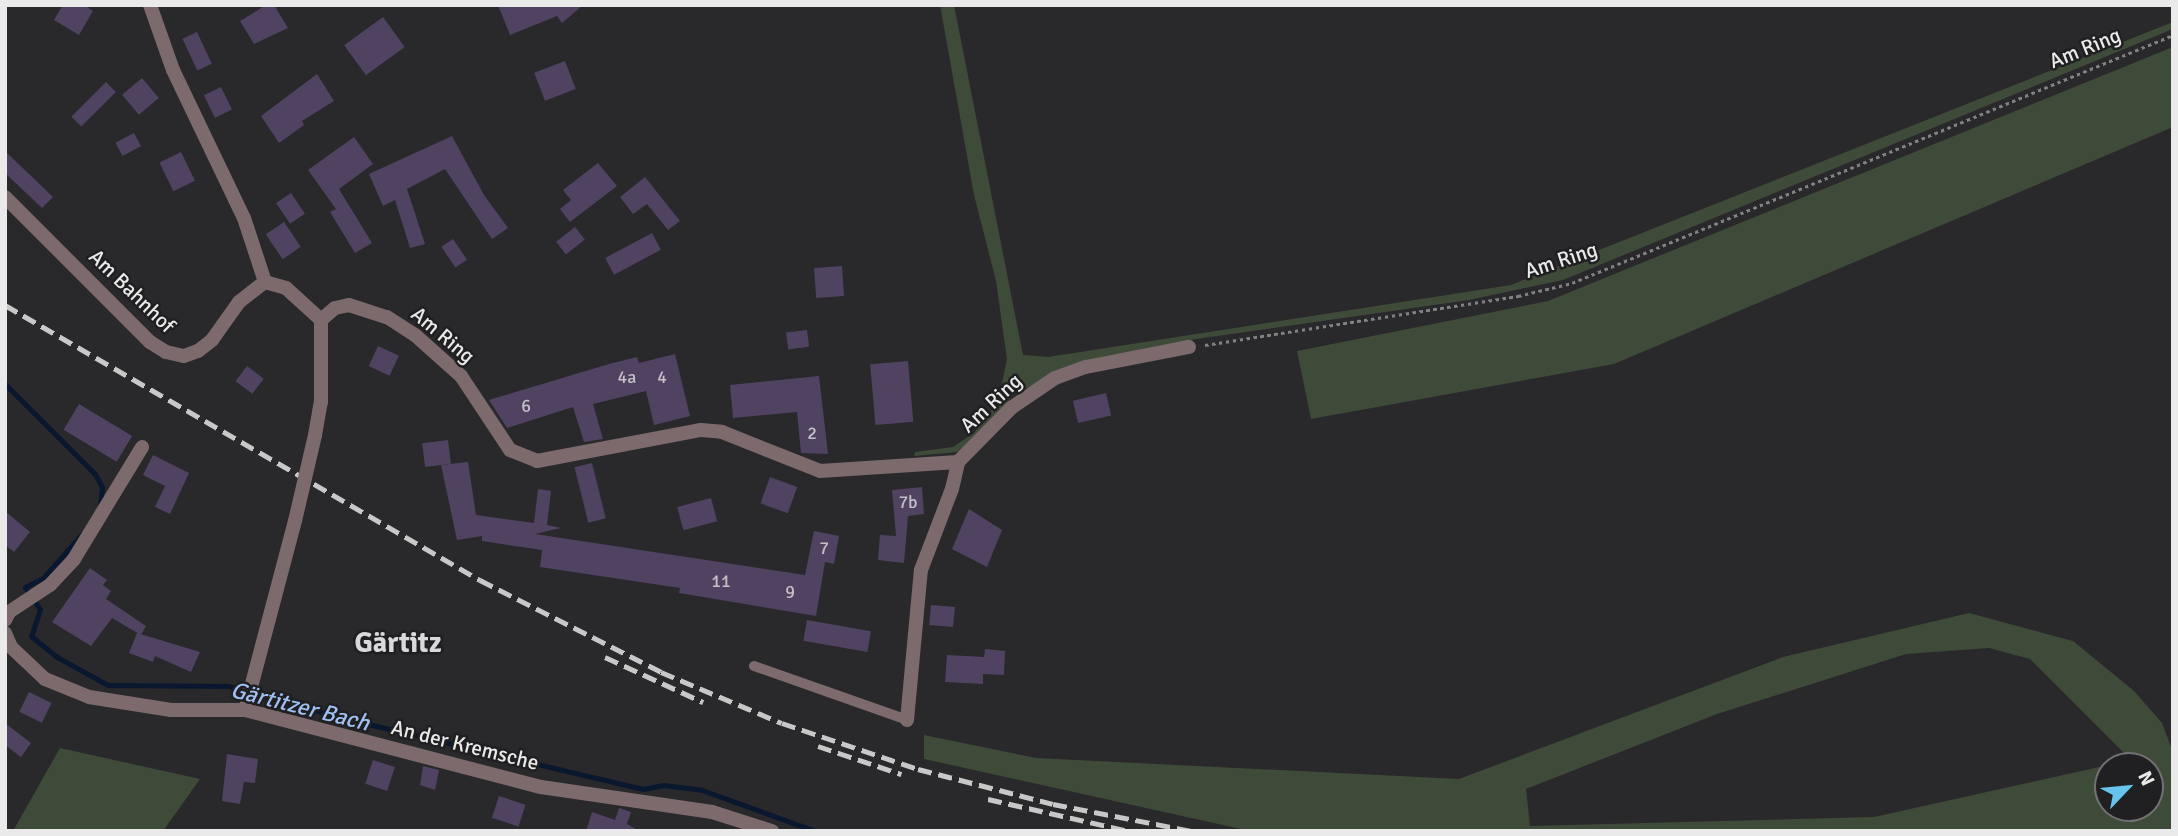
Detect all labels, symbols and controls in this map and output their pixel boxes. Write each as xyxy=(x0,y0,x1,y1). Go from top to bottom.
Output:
street label: Am Ring xyxy=(2045,22,2125,74)
street label: Am Ring xyxy=(1521,236,1601,284)
street label: Am Bahnhof xyxy=(84,244,180,338)
street label: Am Ring xyxy=(406,301,480,369)
house number: 4a xyxy=(618,366,636,388)
house number: 4 xyxy=(657,366,667,388)
street label: Am Ring xyxy=(955,368,1027,438)
house number: 6 xyxy=(521,395,531,417)
house number: 2 xyxy=(807,422,817,444)
house number: 7b xyxy=(898,491,918,513)
house number: 7 xyxy=(819,537,829,559)
house number: 11 xyxy=(711,570,731,592)
house number: 9 xyxy=(785,581,795,603)
district label: Gärtitz xyxy=(354,626,442,660)
water label: Gärtitzer Bach xyxy=(228,676,372,738)
street label: An der Kremsche xyxy=(389,715,541,775)
north arrow xyxy=(2094,752,2164,822)
text: N xyxy=(2132,767,2160,790)

